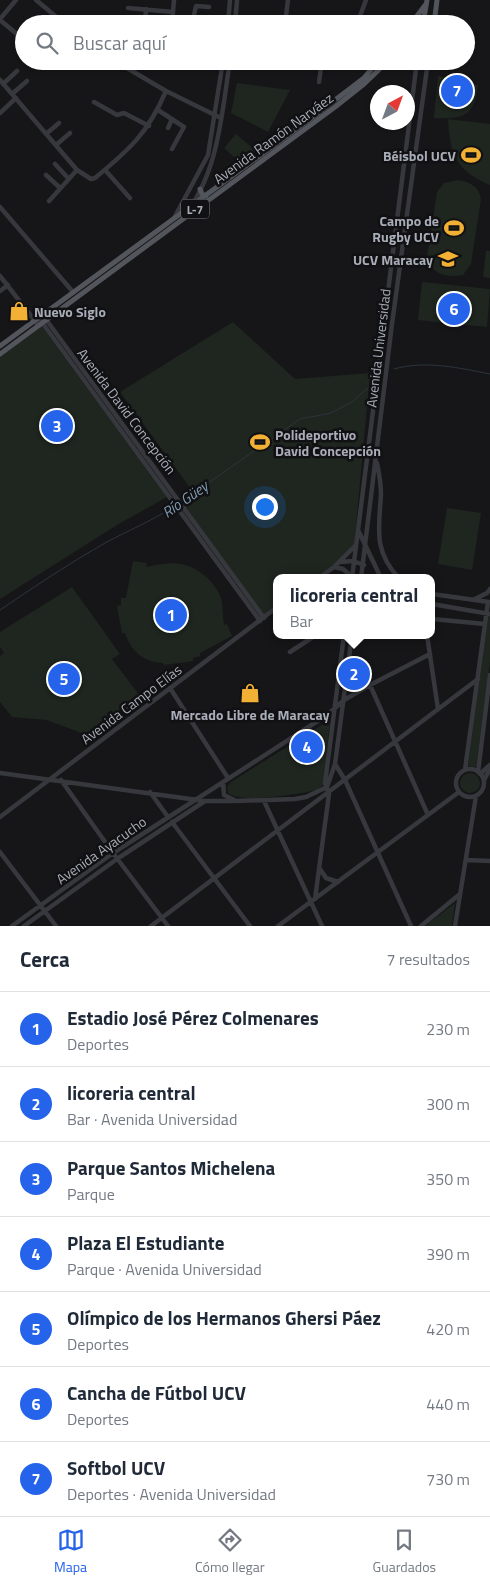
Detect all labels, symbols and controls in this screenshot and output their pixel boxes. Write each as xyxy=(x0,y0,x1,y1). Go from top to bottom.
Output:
search box xyxy=(15,15,475,70)
text: Buscar aquí xyxy=(73,28,166,57)
icon: search xyxy=(33,29,61,57)
pin: 7 xyxy=(441,72,473,110)
north arrow xyxy=(370,85,415,130)
street label: Avenida Ramón Narváez xyxy=(209,87,337,189)
sports icon: Béisbol UCV xyxy=(460,144,482,166)
place label: Béisbol UCV xyxy=(383,145,457,166)
road number: L-7 xyxy=(181,200,209,218)
place label: Campo de Rugby UCV xyxy=(372,210,440,247)
sports icon: Campo de Rugby UCV xyxy=(443,217,465,239)
school or university icon: UCV Maracay xyxy=(437,248,459,270)
place label: UCV Maracay xyxy=(353,249,433,270)
street label: Avenida Universidad xyxy=(360,287,396,409)
pin: 6 xyxy=(438,290,470,328)
shop icon: Nuevo Siglo xyxy=(8,300,30,322)
place label: Nuevo Siglo xyxy=(34,301,106,322)
street label: Avenida David Concepción xyxy=(73,344,181,478)
pin: 3 xyxy=(41,407,73,445)
place label: Polideportivo David Concepción xyxy=(275,424,381,461)
sports icon: Polideportivo David Concepción xyxy=(249,431,271,453)
water label: Río Güey xyxy=(157,473,215,523)
your location xyxy=(252,494,278,520)
popup xyxy=(273,574,435,639)
text: licoreria central xyxy=(290,580,418,609)
pin: 1 xyxy=(155,596,187,634)
text: Bar xyxy=(290,609,313,633)
pin: 2 xyxy=(338,655,370,693)
street label: Avenida Campo Elías xyxy=(76,659,186,749)
pin: 5 xyxy=(48,660,80,698)
shop icon: Mercado Libre de Maracay xyxy=(239,682,261,704)
place label: Mercado Libre de Maracay xyxy=(171,704,329,725)
pin: 4 xyxy=(291,728,323,766)
street label: Avenida Ayacucho xyxy=(51,811,151,889)
text: Cerca xyxy=(20,943,70,975)
text: 7 resultados xyxy=(386,947,470,971)
text: Estadio José Pérez Colmenares xyxy=(67,1003,319,1032)
text: 1 xyxy=(32,1017,40,1041)
text: 230 m xyxy=(426,1017,470,1041)
text: Deportes xyxy=(67,1032,129,1056)
text: licoreria central xyxy=(67,1078,196,1107)
text: 2 xyxy=(32,1092,40,1116)
text: 300 m xyxy=(426,1092,470,1116)
text: Bar · Avenida Universidad xyxy=(67,1107,237,1131)
text: Parque Santos Michelena xyxy=(67,1153,275,1182)
text: 3 xyxy=(32,1167,40,1191)
text: 350 m xyxy=(426,1167,470,1191)
text: Parque xyxy=(67,1182,115,1206)
text: Plaza El Estudiante xyxy=(67,1228,224,1257)
text: 4 xyxy=(32,1242,40,1266)
text: 390 m xyxy=(426,1242,470,1266)
text: Parque · Avenida Universidad xyxy=(67,1257,262,1281)
text: Olímpico de los Hermanos Ghersi Páez xyxy=(67,1303,381,1332)
text: 5 xyxy=(32,1317,40,1341)
text: 420 m xyxy=(426,1317,470,1341)
text: Deportes xyxy=(67,1332,129,1356)
text: Cancha de Fútbol UCV xyxy=(67,1378,246,1407)
text: 6 xyxy=(32,1392,40,1416)
text: 440 m xyxy=(426,1392,470,1416)
text: Deportes xyxy=(67,1407,129,1431)
text: Softbol UCV xyxy=(67,1453,165,1482)
text: 7 xyxy=(32,1467,40,1491)
text: 730 m xyxy=(426,1467,470,1491)
text: Deportes · Avenida Universidad xyxy=(67,1482,276,1506)
tab: Mapa xyxy=(54,1526,87,1577)
tab: Cómo llegar xyxy=(195,1526,265,1577)
tab: Guardados xyxy=(373,1526,436,1577)

